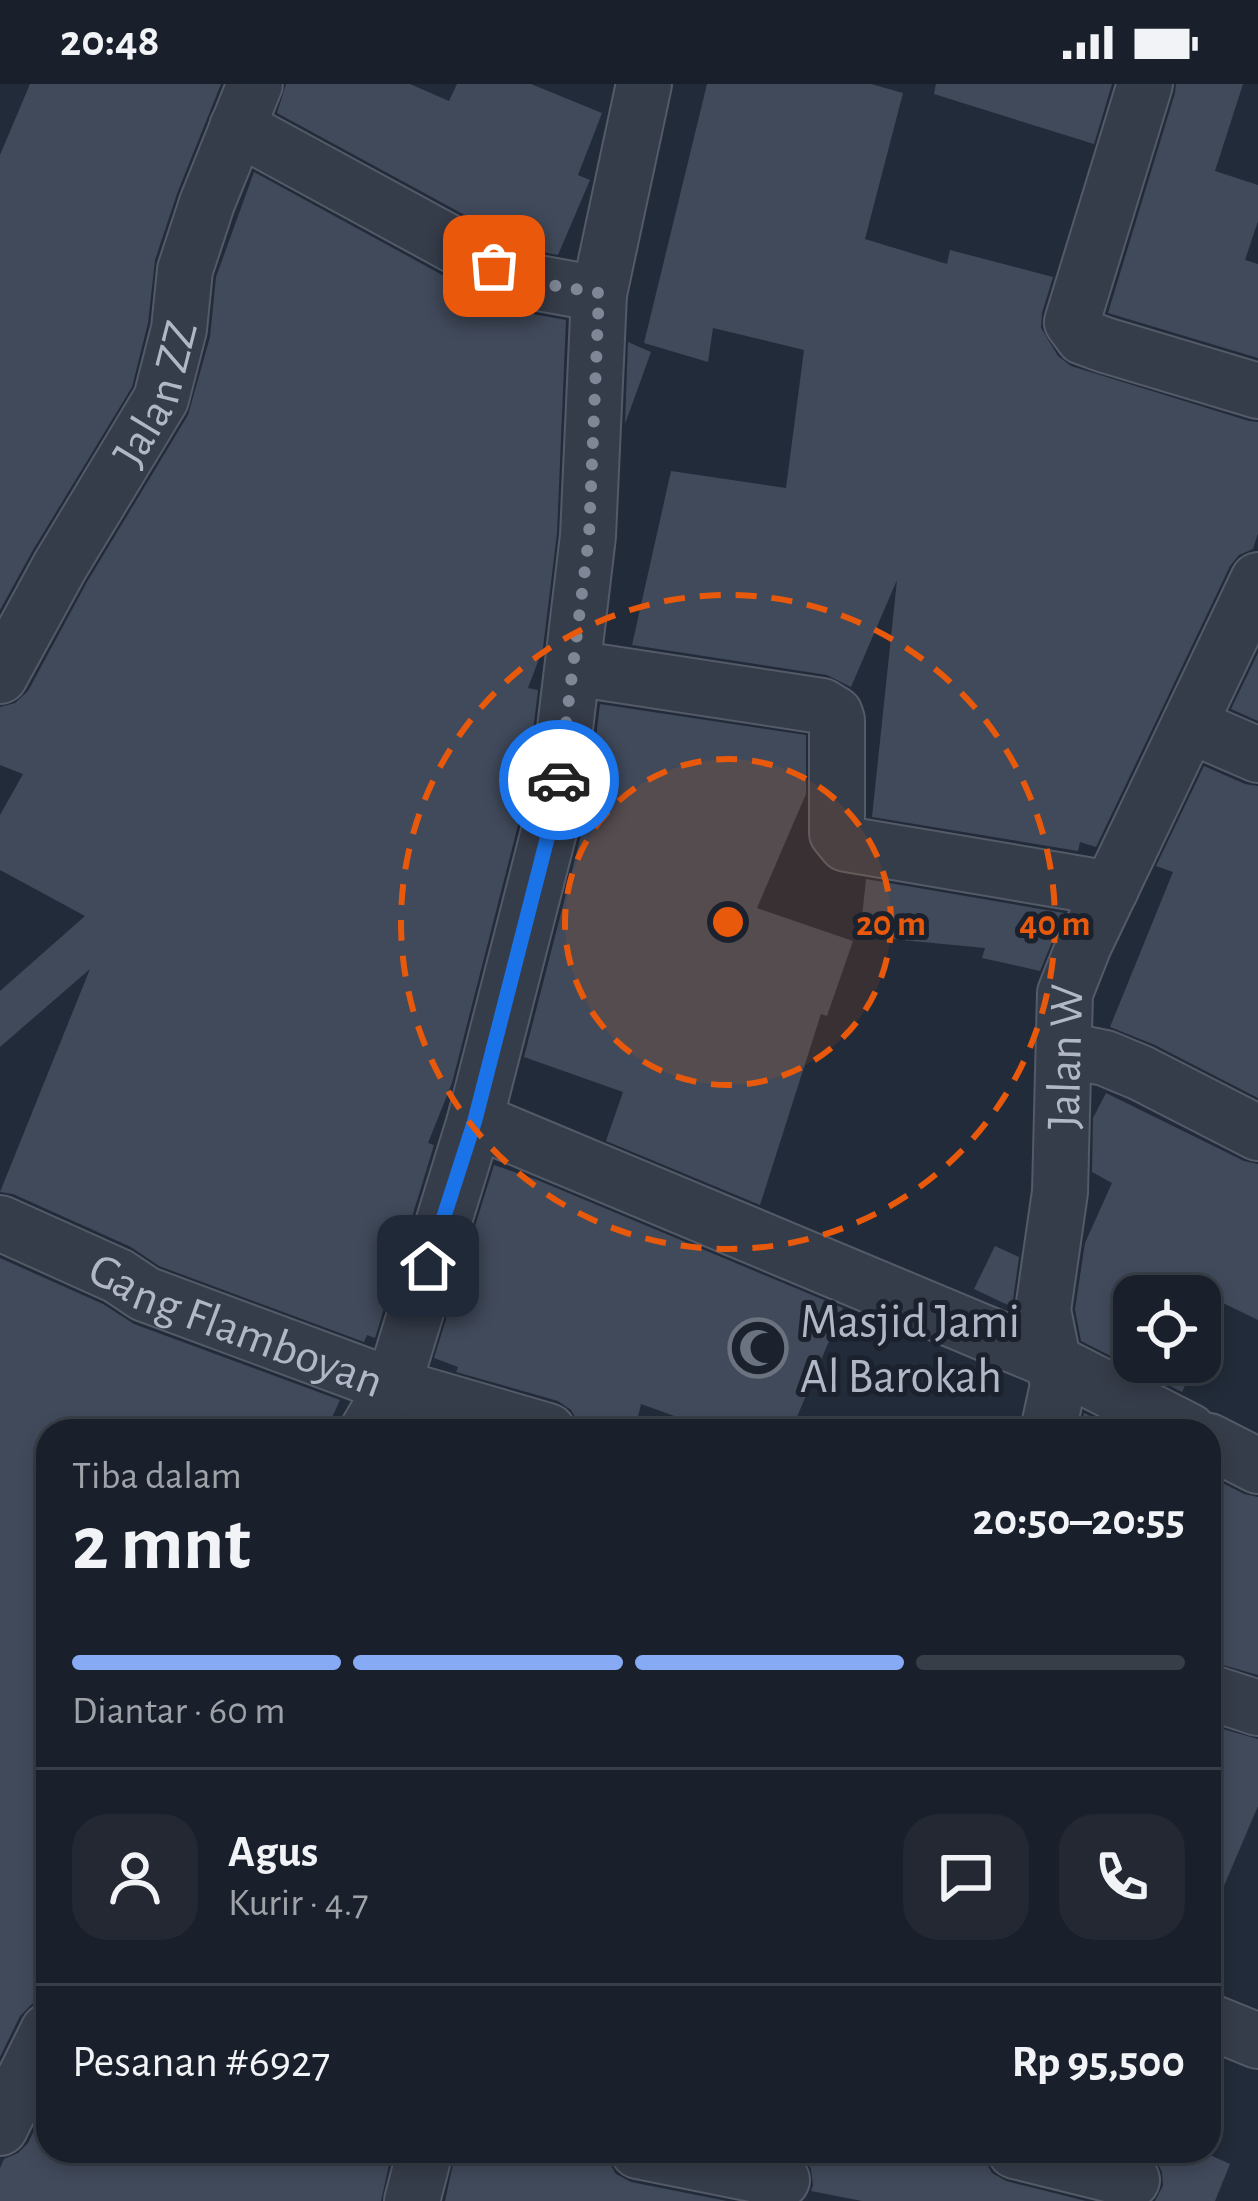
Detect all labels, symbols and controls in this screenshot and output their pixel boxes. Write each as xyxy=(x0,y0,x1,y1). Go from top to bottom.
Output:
text: 20:48 xyxy=(60,19,160,64)
pin xyxy=(443,215,545,317)
icon: bag xyxy=(461,233,527,299)
street label: Jalan ZZ xyxy=(105,316,207,475)
courier xyxy=(499,720,619,840)
icon: car xyxy=(526,747,592,813)
centre of rings xyxy=(707,901,749,943)
text: 20 m xyxy=(856,906,926,942)
text: 40 m xyxy=(1019,906,1091,942)
street label: Jalan W xyxy=(1041,984,1092,1130)
pin xyxy=(377,1215,479,1317)
icon: home xyxy=(395,1233,461,1299)
street label: Gang Flamboyan xyxy=(82,1245,389,1407)
map controls xyxy=(1113,1275,1221,1383)
button: locate xyxy=(1113,1275,1221,1383)
place label: Masjid Jami Al Barokah xyxy=(800,1299,1020,1402)
mosque icon: Masjid Jami Al Barokah xyxy=(727,1317,789,1379)
text: Tiba dalam xyxy=(72,1457,242,1496)
text: 20:50–20:55 xyxy=(973,1498,1185,1543)
text: 2 mnt xyxy=(72,1506,251,1584)
text: Diantar · 60 m xyxy=(72,1692,285,1731)
button: person xyxy=(72,1814,198,1940)
button: chat xyxy=(903,1814,1029,1940)
button: phone xyxy=(1059,1814,1185,1940)
text: Agus xyxy=(228,1830,318,1875)
text: Kurir · 4.7 xyxy=(228,1884,369,1923)
text: Pesanan #6927 xyxy=(72,2040,330,2085)
text: Rp 95,500 xyxy=(1011,2040,1185,2085)

